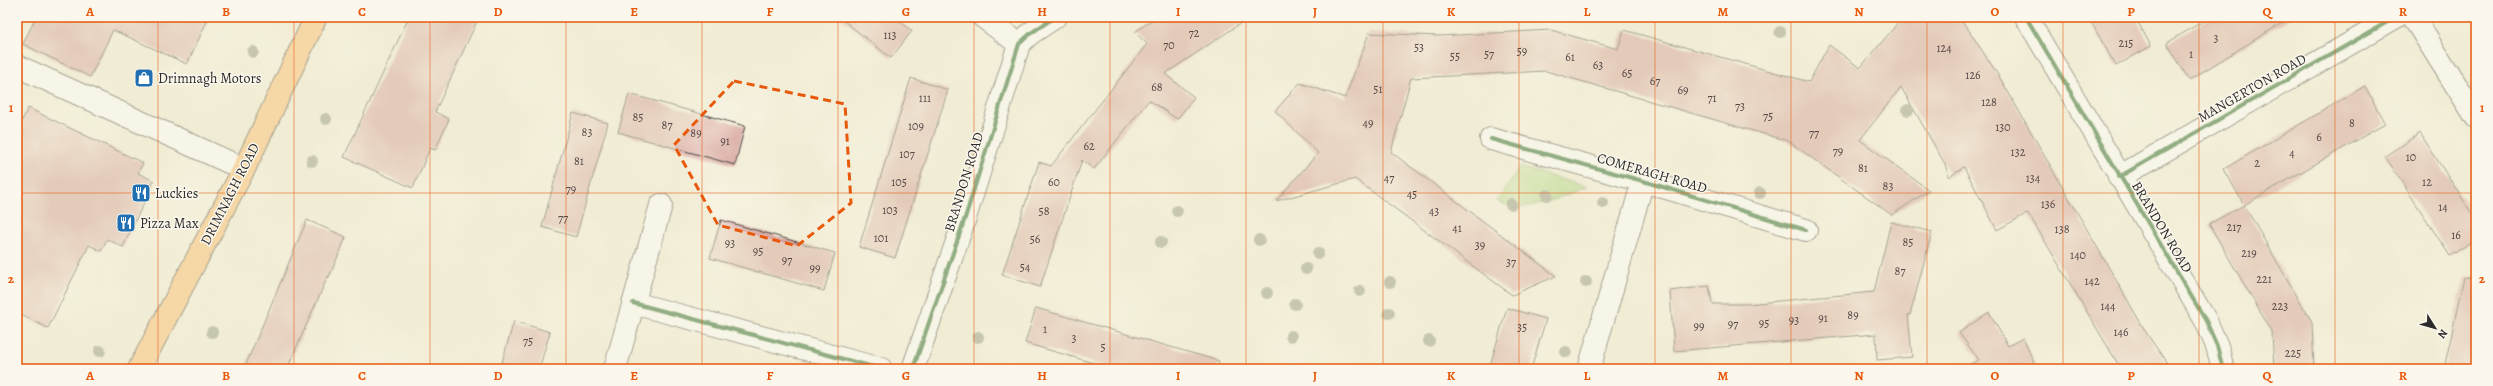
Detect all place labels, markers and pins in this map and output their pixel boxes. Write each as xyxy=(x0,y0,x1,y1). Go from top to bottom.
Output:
shop icon: Drimnagh Motors xyxy=(133,67,155,89)
place label: Drimnagh Motors xyxy=(158,69,261,88)
restaurant icon: Luckies xyxy=(130,182,152,204)
place label: Luckies xyxy=(155,184,198,203)
restaurant icon: Pizza Max xyxy=(115,212,137,234)
place label: Pizza Max xyxy=(140,214,199,233)

